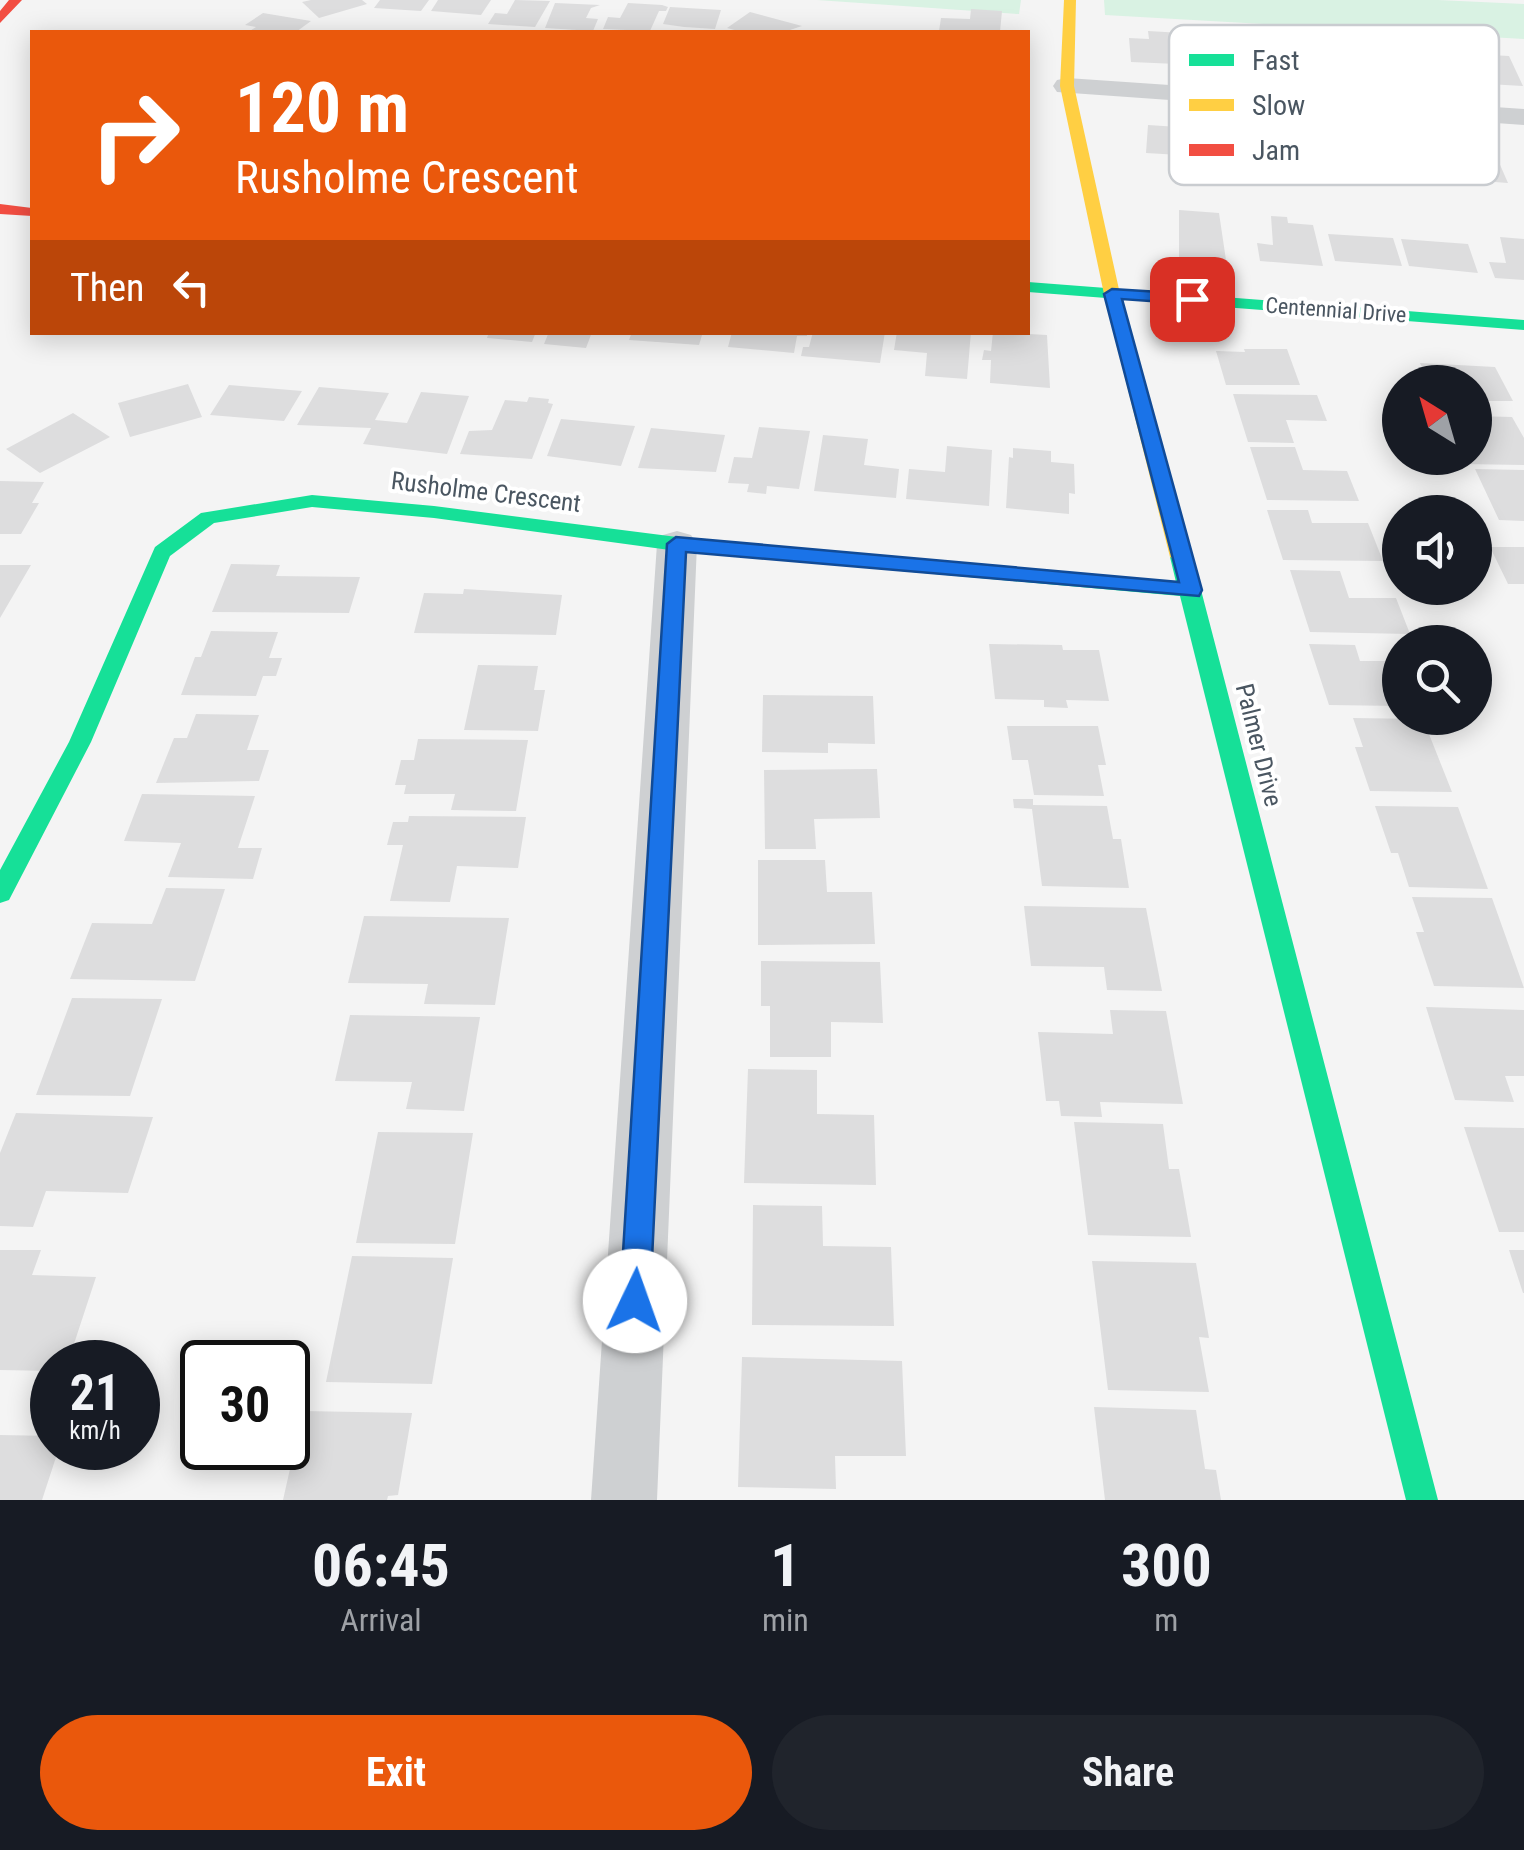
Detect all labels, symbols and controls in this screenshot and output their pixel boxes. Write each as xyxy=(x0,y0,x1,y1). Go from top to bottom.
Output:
legend xyxy=(1169,25,1499,185)
text: Fast xyxy=(1252,44,1299,77)
text: 120 m xyxy=(235,67,409,149)
icon: right xyxy=(70,70,200,200)
text: Slow xyxy=(1252,89,1305,122)
text: Jam xyxy=(1252,134,1300,167)
text: Rusholme Crescent xyxy=(235,151,579,204)
pin xyxy=(1150,257,1235,342)
icon: left xyxy=(164,260,219,315)
text: Then xyxy=(70,266,144,310)
icon: arrive xyxy=(1165,272,1220,327)
street label: Centennial Drive xyxy=(1265,293,1407,327)
north arrow xyxy=(1382,365,1492,475)
map controls xyxy=(1382,365,1492,735)
street label: Rusholme Crescent xyxy=(390,466,582,518)
button: sound xyxy=(1382,495,1492,605)
button: search xyxy=(1382,625,1492,735)
street label: Palmer Drive xyxy=(1230,681,1288,809)
position arrow xyxy=(583,1249,687,1353)
speed limit sign: 30 xyxy=(180,1340,310,1470)
text: 21 xyxy=(70,1364,120,1422)
text: km/h xyxy=(69,1416,121,1445)
text: 06:45 xyxy=(312,1530,450,1601)
text: 1 xyxy=(770,1530,801,1601)
text: 300 xyxy=(1121,1530,1212,1601)
text: Arrival xyxy=(340,1601,422,1639)
text: min xyxy=(762,1601,809,1639)
text: m xyxy=(1154,1601,1178,1639)
button: Exit xyxy=(40,1715,752,1830)
button: Share xyxy=(772,1715,1484,1830)

